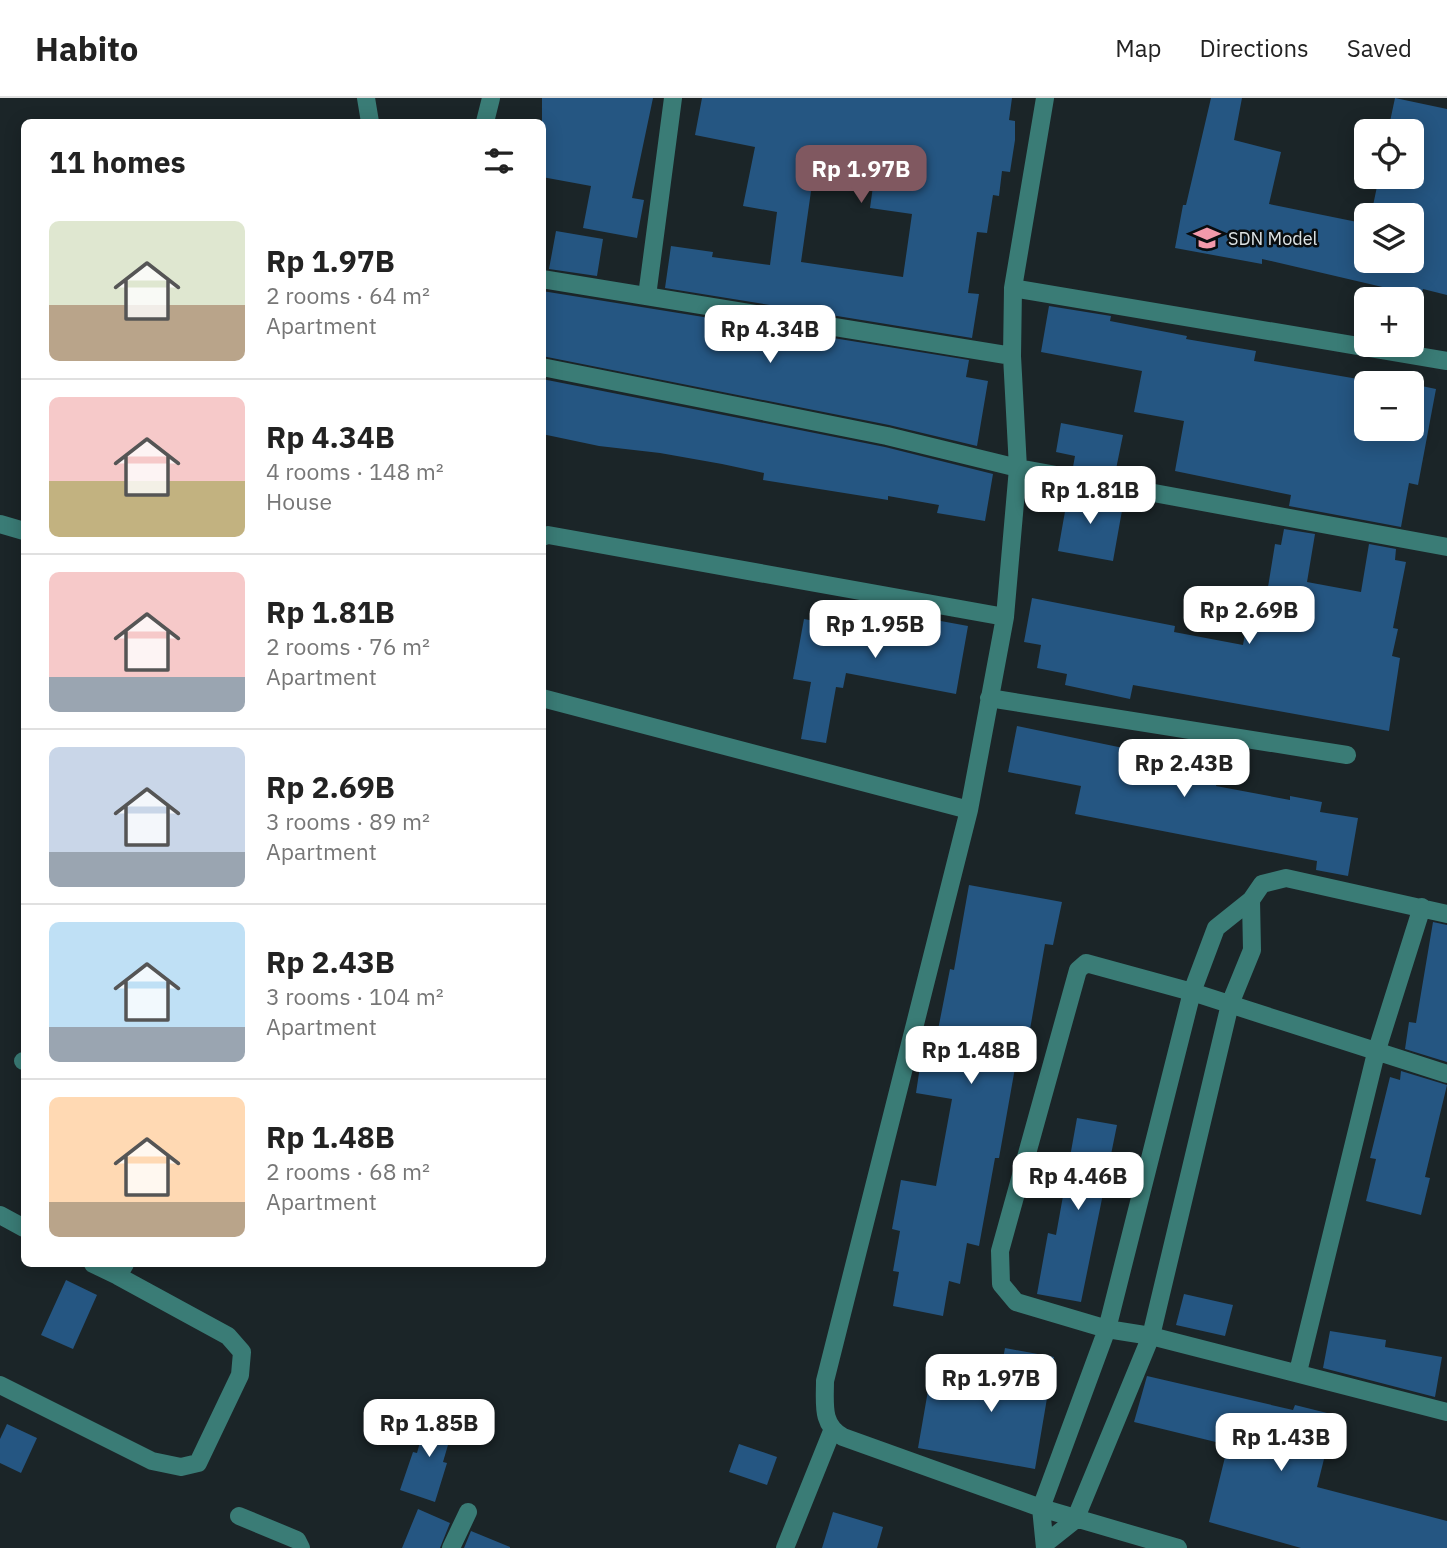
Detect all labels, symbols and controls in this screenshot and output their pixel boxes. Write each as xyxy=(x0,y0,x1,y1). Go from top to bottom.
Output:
text: Habito xyxy=(35,27,138,70)
text: Map xyxy=(1115,32,1161,64)
text: Directions xyxy=(1199,32,1309,64)
text: Saved xyxy=(1347,32,1412,64)
map controls xyxy=(1354,119,1424,441)
button: locate xyxy=(1354,119,1424,189)
text: 11 homes xyxy=(49,142,186,181)
icon: filters xyxy=(480,142,518,180)
pin: Rp 1.97B xyxy=(789,146,933,205)
text: Rp 1.97B xyxy=(812,153,910,183)
button: layers xyxy=(1354,203,1424,273)
school or university icon: SDN Model xyxy=(1192,223,1222,253)
place label: SDN Model xyxy=(1228,227,1318,250)
text: Rp 1.97B xyxy=(266,241,395,280)
icon: home xyxy=(105,249,189,333)
text: 2 rooms · 64 m² xyxy=(266,280,430,310)
button: + xyxy=(1354,287,1424,357)
pin: Rp 4.34B xyxy=(698,306,842,365)
text: Apartment xyxy=(266,310,377,340)
text: Rp 4.34B xyxy=(721,313,819,343)
button: − xyxy=(1354,371,1424,441)
text: Rp 4.34B xyxy=(266,417,395,456)
icon: home xyxy=(105,425,189,509)
text: 4 rooms · 148 m² xyxy=(266,456,444,486)
pin: Rp 1.81B xyxy=(1018,466,1162,526)
text: Rp 1.81B xyxy=(1041,474,1139,504)
text: House xyxy=(266,486,332,516)
pin: Rp 2.69B xyxy=(1177,587,1321,646)
text: Rp 1.81B xyxy=(266,592,395,631)
text: Rp 2.69B xyxy=(1200,594,1298,624)
icon: home xyxy=(105,600,189,684)
pin: Rp 1.95B xyxy=(803,601,947,660)
text: Rp 1.95B xyxy=(826,608,924,638)
text: 2 rooms · 76 m² xyxy=(266,631,430,661)
text: Apartment xyxy=(266,661,377,691)
pin: Rp 2.43B xyxy=(1112,740,1256,799)
text: Rp 2.43B xyxy=(1135,747,1233,777)
text: Rp 2.69B xyxy=(266,767,395,806)
icon: home xyxy=(105,775,189,859)
text: 3 rooms · 89 m² xyxy=(266,806,430,836)
text: Apartment xyxy=(266,836,377,866)
text: Rp 2.43B xyxy=(266,942,395,981)
icon: home xyxy=(105,950,189,1034)
text: 3 rooms · 104 m² xyxy=(266,981,444,1011)
text: Apartment xyxy=(266,1011,377,1041)
pin: Rp 1.48B xyxy=(899,1026,1043,1086)
text: Rp 1.48B xyxy=(922,1034,1020,1064)
text: Rp 1.48B xyxy=(266,1117,395,1156)
icon: home xyxy=(105,1125,189,1209)
pin: Rp 4.46B xyxy=(1006,1152,1150,1212)
text: 2 rooms · 68 m² xyxy=(266,1156,430,1186)
text: Rp 4.46B xyxy=(1029,1160,1127,1190)
text: Apartment xyxy=(266,1186,377,1216)
pin: Rp 1.97B xyxy=(919,1354,1063,1414)
text: Rp 1.97B xyxy=(942,1362,1040,1392)
pin: Rp 1.85B xyxy=(357,1400,501,1459)
text: Rp 1.85B xyxy=(380,1407,478,1437)
pin: Rp 1.43B xyxy=(1209,1414,1353,1473)
text: Rp 1.43B xyxy=(1232,1421,1330,1451)

